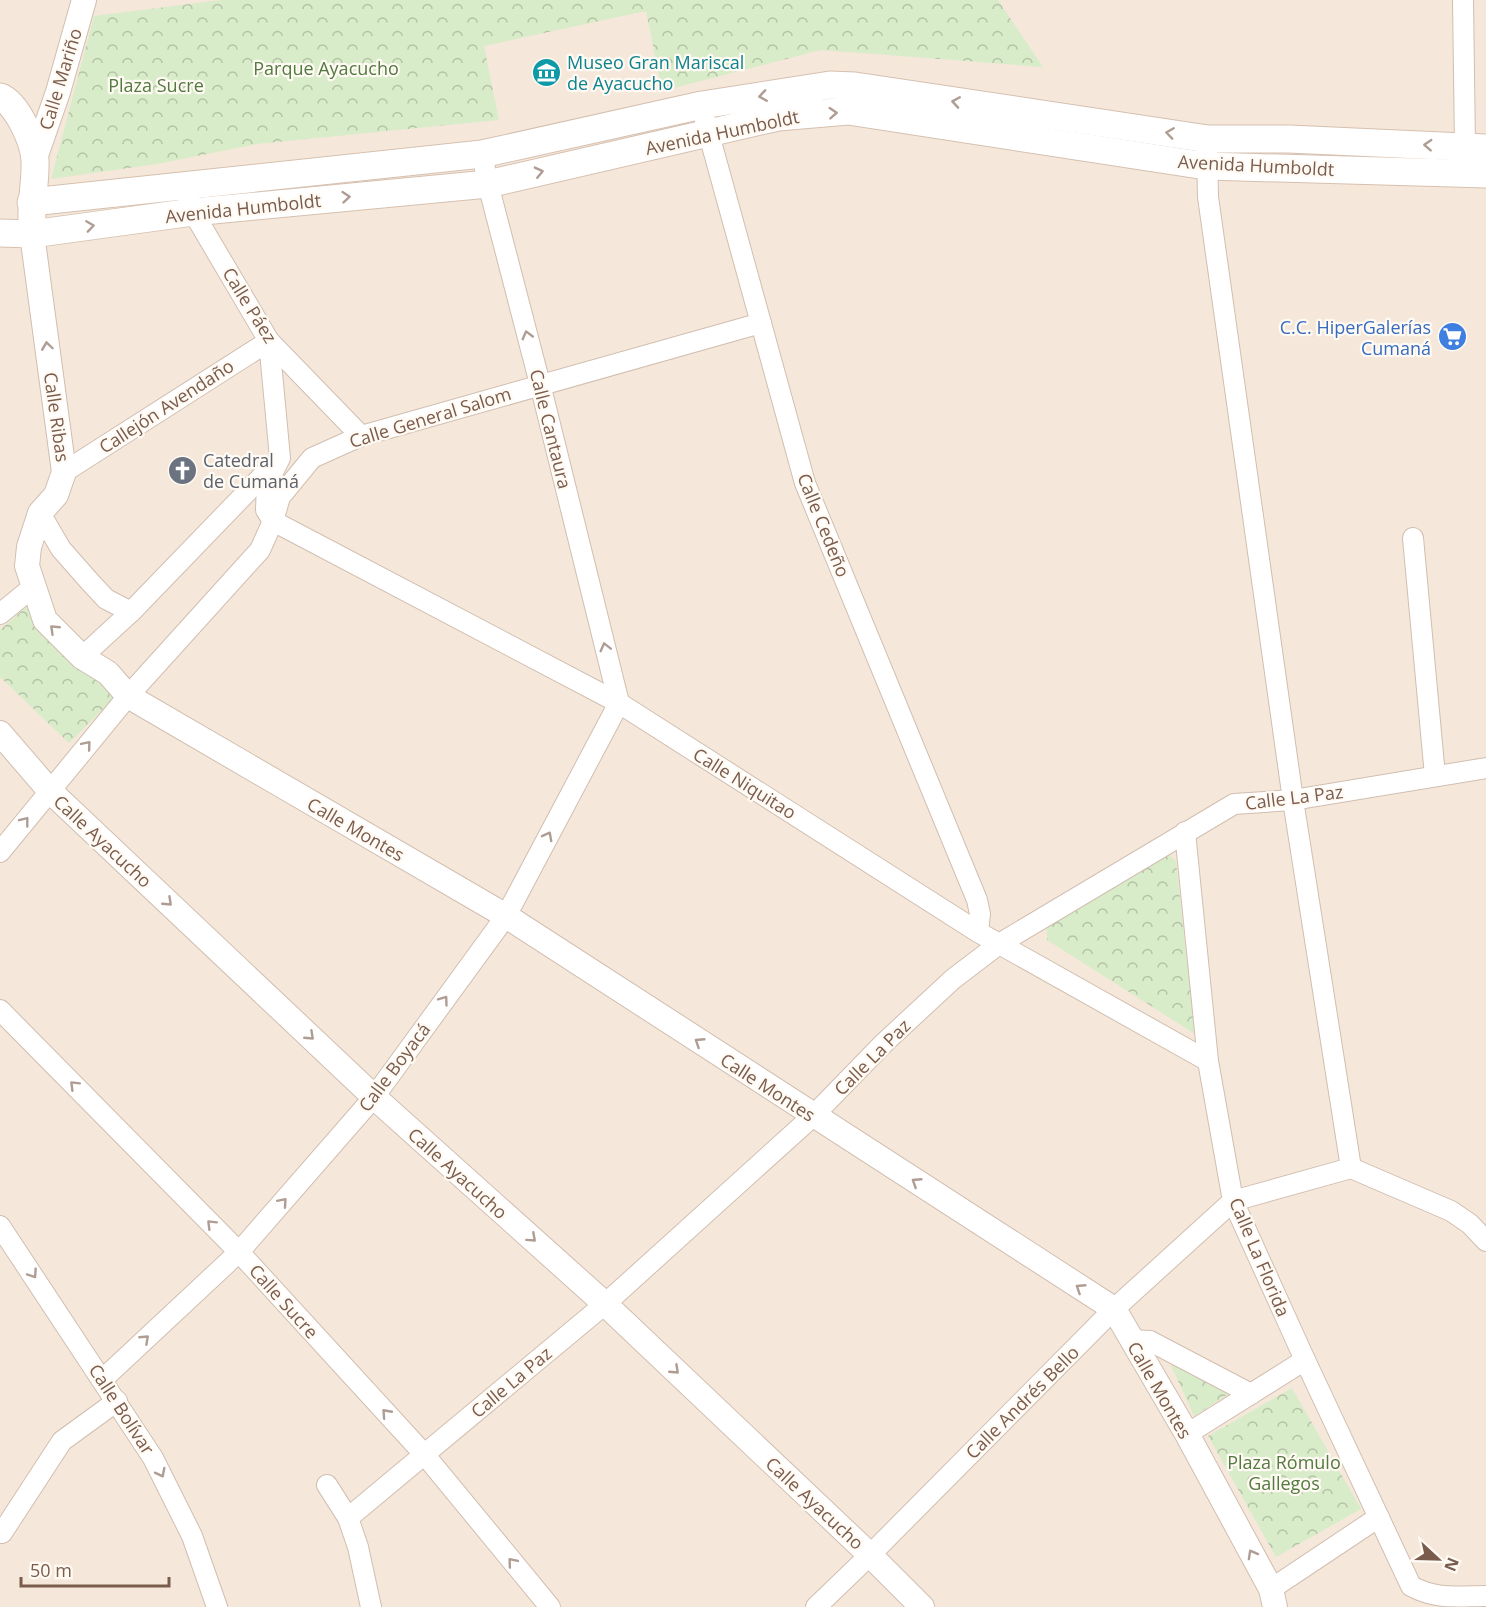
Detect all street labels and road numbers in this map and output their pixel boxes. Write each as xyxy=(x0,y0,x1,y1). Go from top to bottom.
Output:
street label: Calle Mariño xyxy=(33,25,87,133)
street label: Avenida Humboldt xyxy=(643,104,801,160)
street label: Avenida Humboldt xyxy=(1177,149,1335,181)
street label: Avenida Humboldt xyxy=(164,188,322,228)
street label: Calle Páez xyxy=(217,263,283,347)
street label: Callejón Avendaño xyxy=(94,353,238,459)
street label: Calle Cantaura xyxy=(525,367,577,491)
street label: Calle Ribas xyxy=(39,371,75,463)
street label: Calle General Salom xyxy=(346,381,514,453)
street label: Calle Cedeño xyxy=(792,470,856,580)
street label: Calle Niquitao xyxy=(689,742,801,824)
street label: Calle La Paz xyxy=(1244,779,1344,815)
street label: Calle Ayacucho xyxy=(49,789,157,893)
street label: Calle Montes xyxy=(303,792,409,866)
street label: Calle La Paz xyxy=(829,1014,915,1100)
street label: Calle Boyacá xyxy=(353,1018,435,1116)
street label: Calle Montes xyxy=(716,1047,820,1127)
street label: Calle Ayacucho xyxy=(403,1122,513,1224)
street label: Calle La Florida xyxy=(1224,1194,1296,1320)
street label: Calle Sucre xyxy=(244,1259,324,1343)
street label: Calle Montes xyxy=(1123,1337,1197,1443)
street label: Calle Andrés Bello xyxy=(960,1340,1084,1464)
street label: Calle La Paz xyxy=(466,1341,556,1423)
street label: Calle Bolívar xyxy=(84,1359,160,1459)
street label: Calle Ayacucho xyxy=(761,1451,869,1555)

